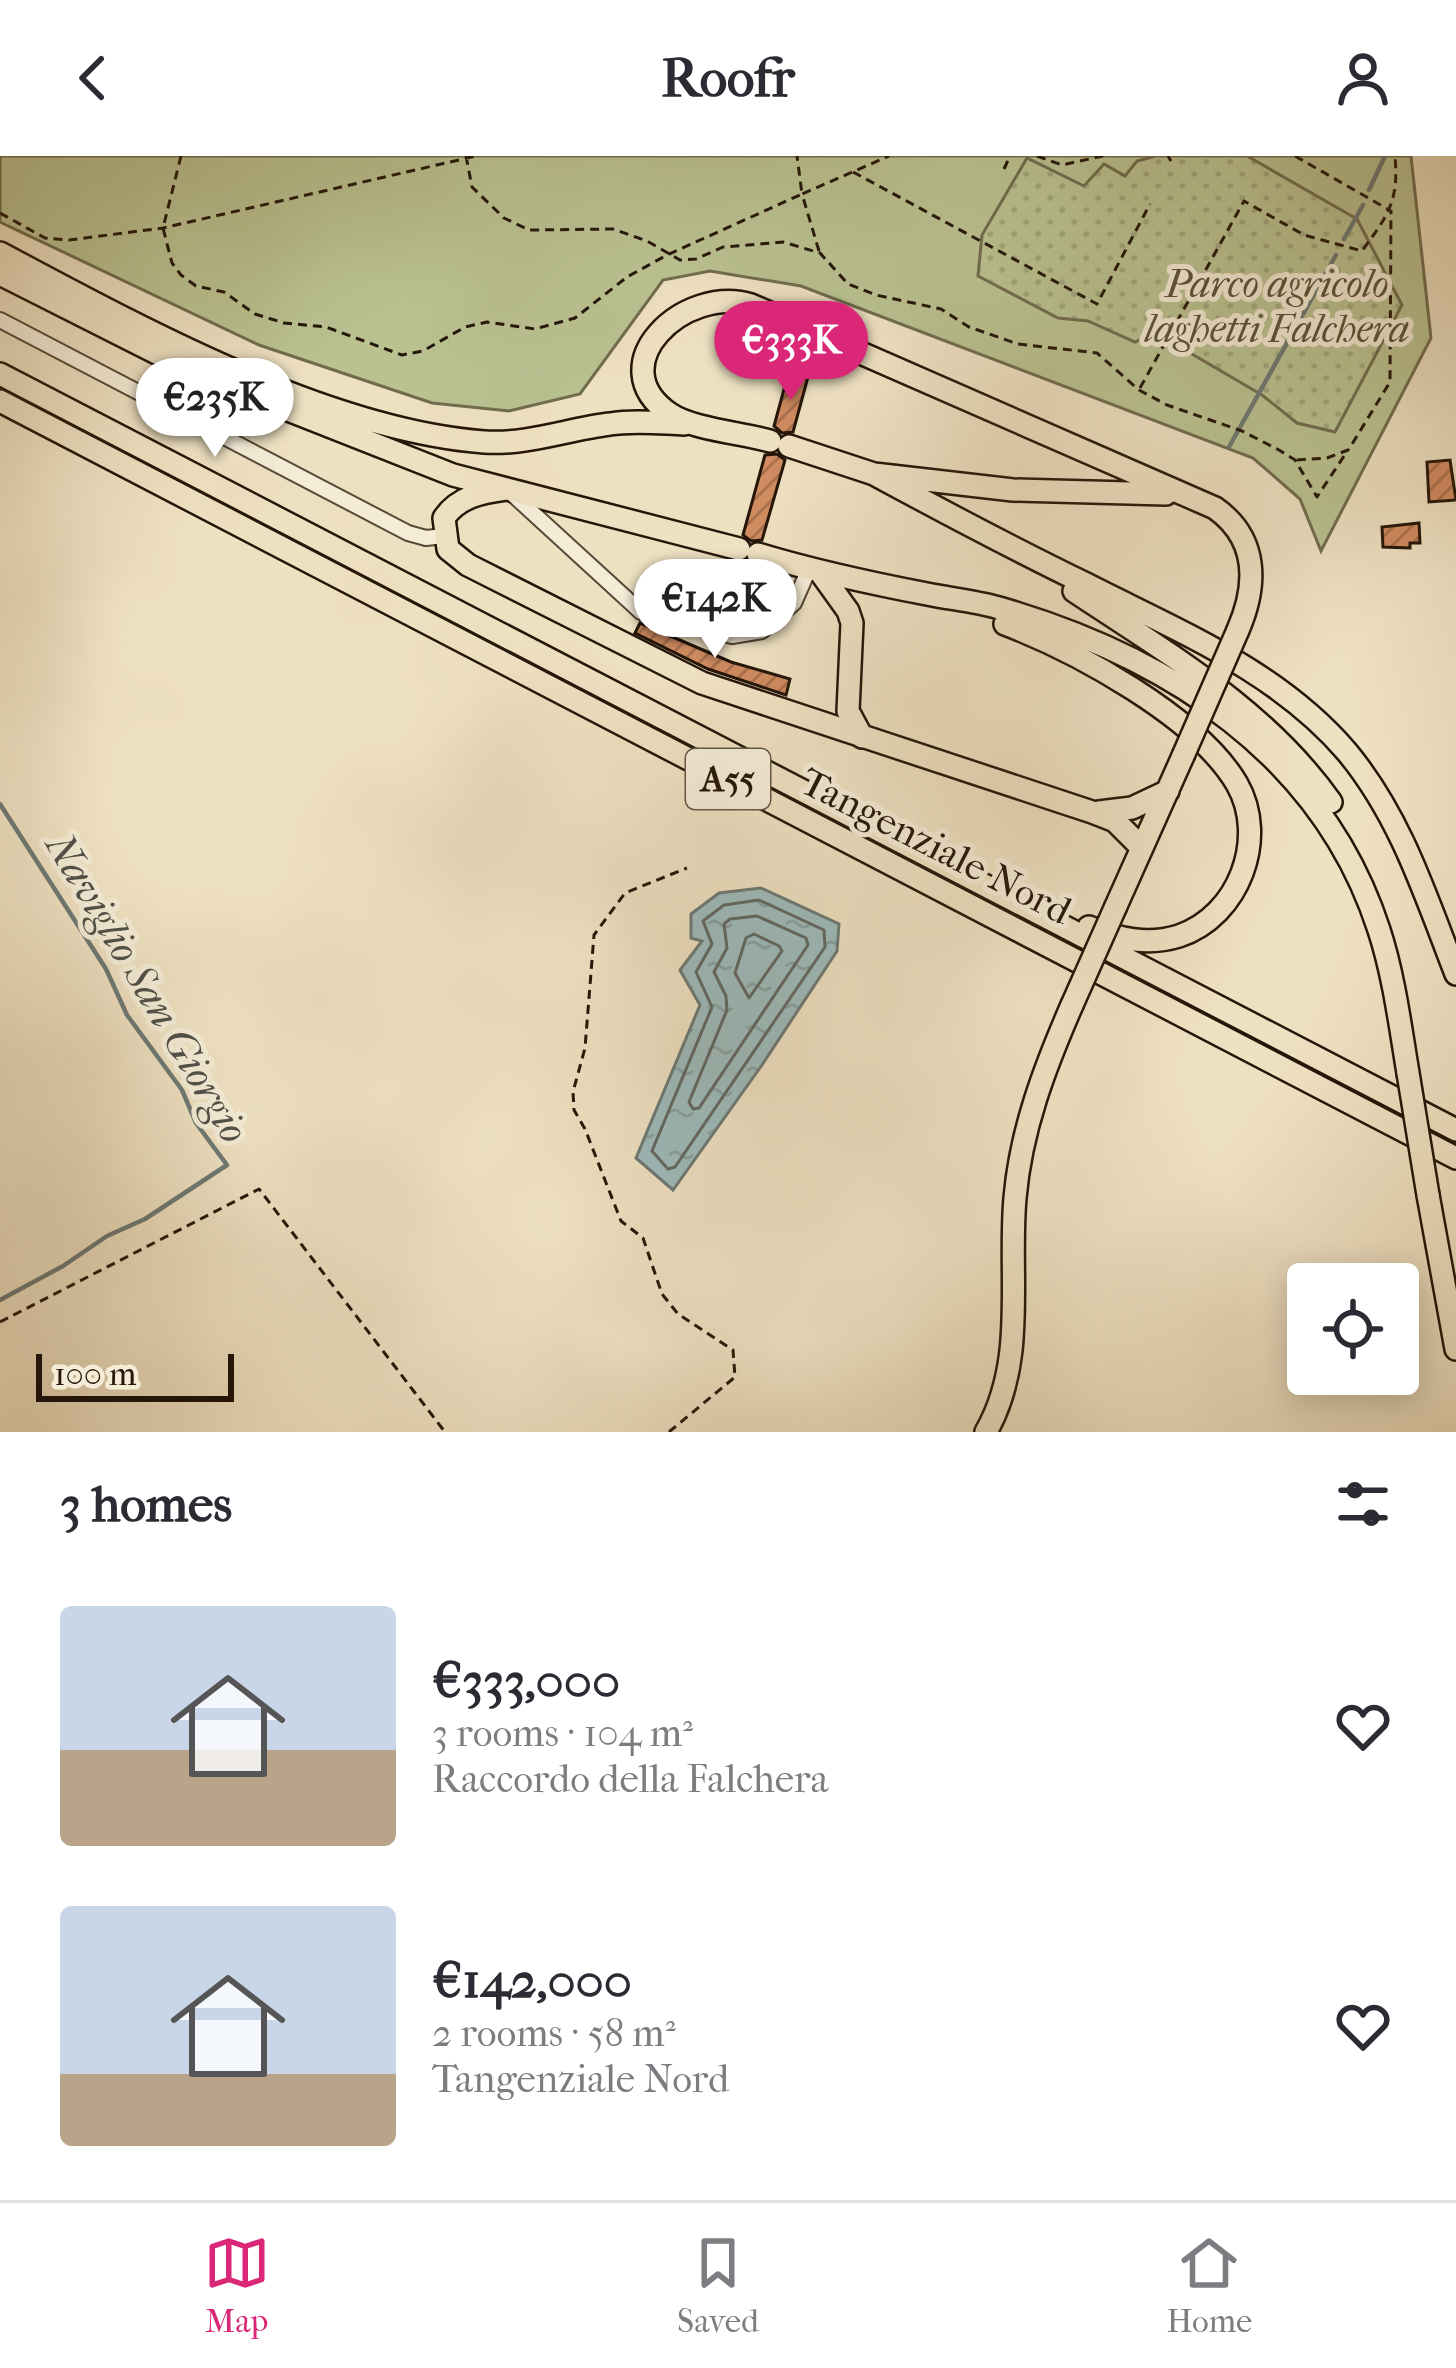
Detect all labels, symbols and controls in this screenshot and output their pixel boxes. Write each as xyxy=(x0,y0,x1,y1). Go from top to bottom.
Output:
icon: back xyxy=(60,45,126,111)
icon: person xyxy=(1330,45,1396,111)
text: Roofr xyxy=(661,47,795,110)
park label: Parco agricolo laghetti Falchera xyxy=(1144,261,1409,352)
pin: €333K xyxy=(707,301,875,403)
text: €333K xyxy=(741,317,841,363)
pin: €235K xyxy=(131,358,299,460)
text: €235K xyxy=(163,374,267,420)
pin: €142K xyxy=(631,559,799,661)
text: €142K xyxy=(661,575,769,621)
road number: A55 xyxy=(686,749,770,809)
street label: Tangenziale Nord xyxy=(793,758,1079,934)
water label: Naviglio San Giorgio xyxy=(34,822,259,1152)
map controls xyxy=(1287,1263,1419,1395)
button: locate xyxy=(1287,1263,1419,1395)
scale bar xyxy=(36,1348,234,1401)
text: 100 m xyxy=(54,1355,137,1394)
icon: filters xyxy=(1330,1471,1396,1537)
text: 3 homes xyxy=(60,1474,232,1534)
text: €333,000 xyxy=(432,1650,620,1710)
icon: home xyxy=(156,1654,300,1798)
icon: heart xyxy=(1330,1693,1396,1759)
text: 3 rooms · 104 m² xyxy=(432,1710,693,1756)
text: Raccordo della Falchera xyxy=(432,1756,829,1802)
text: €142,000 xyxy=(432,1950,632,2010)
icon: home xyxy=(156,1954,300,2098)
icon: heart xyxy=(1330,1993,1396,2059)
text: 2 rooms · 58 m² xyxy=(432,2010,676,2056)
text: Tangenziale Nord xyxy=(432,2056,729,2102)
tab: Map xyxy=(204,2230,270,2341)
tab: Saved xyxy=(677,2230,759,2341)
tab: Home xyxy=(1166,2230,1252,2341)

